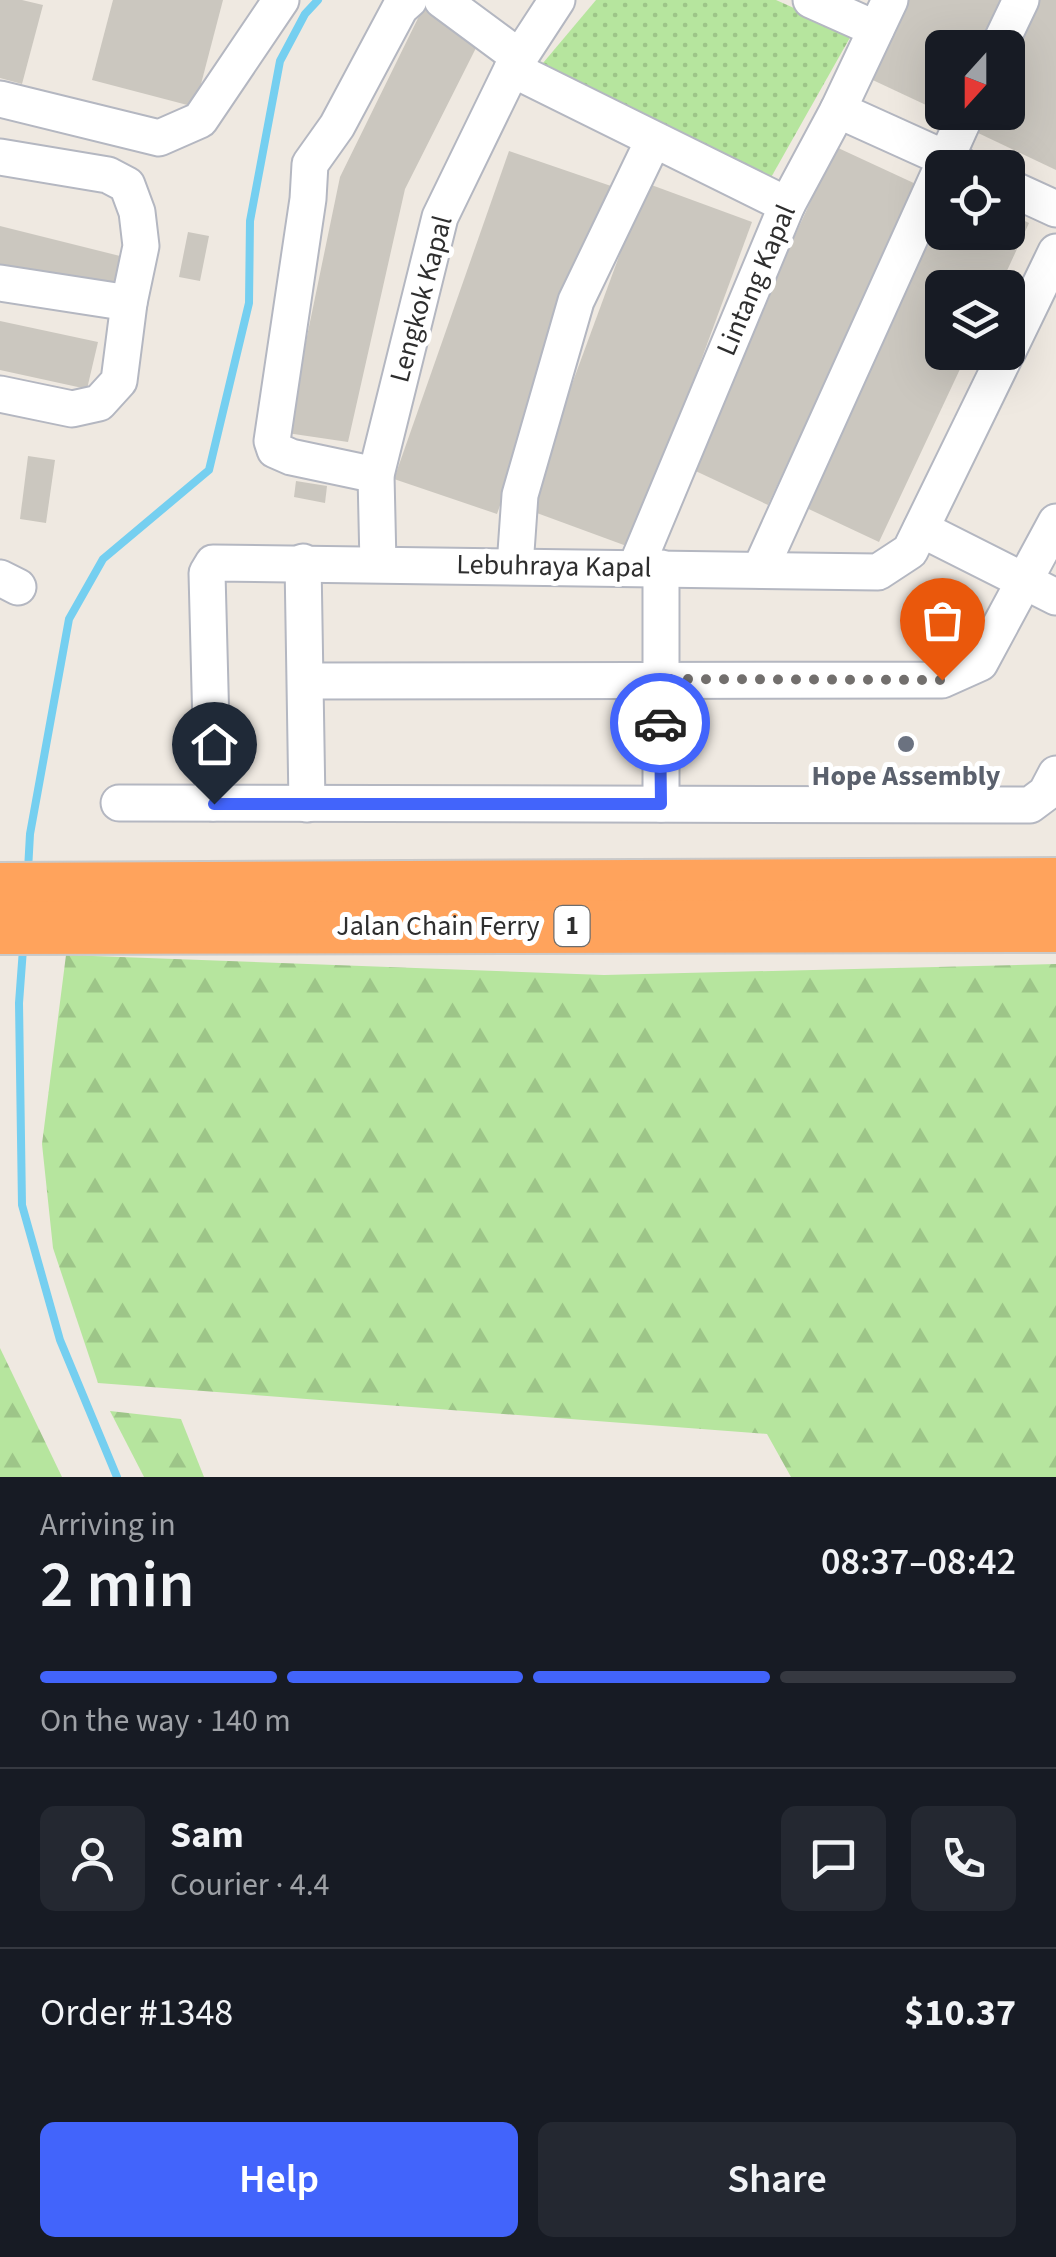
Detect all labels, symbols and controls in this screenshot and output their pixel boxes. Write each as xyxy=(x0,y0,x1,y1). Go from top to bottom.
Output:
north arrow xyxy=(925,30,1025,130)
map controls xyxy=(925,30,1025,370)
button: locate xyxy=(925,150,1025,250)
street label: Lintang Kapal xyxy=(706,198,806,362)
street label: Lengkok Kapal xyxy=(380,211,462,387)
button: layers xyxy=(925,270,1025,370)
street label: Lebuhraya Kapal xyxy=(456,544,652,588)
pin xyxy=(900,578,985,681)
icon: bag xyxy=(915,593,970,648)
courier xyxy=(610,673,710,773)
icon: car xyxy=(633,696,688,751)
pin xyxy=(172,702,257,805)
icon: home xyxy=(187,717,242,772)
marker: Hope Assembly xyxy=(895,733,917,755)
place label: Hope Assembly xyxy=(812,756,1001,796)
street label: Jalan Chain Ferry xyxy=(336,906,540,946)
road number: 1 xyxy=(554,906,590,946)
text: Arriving in xyxy=(40,1502,176,1548)
text: 08:37–08:42 xyxy=(821,1535,1016,1589)
text: 2 min xyxy=(40,1539,195,1632)
text: On the way · 140 m xyxy=(40,1698,291,1744)
button: person xyxy=(40,1806,145,1911)
button: chat xyxy=(781,1806,886,1911)
button: phone xyxy=(911,1806,1016,1911)
text: Sam xyxy=(170,1808,244,1862)
text: Courier · 4.4 xyxy=(170,1862,330,1908)
text: Order #1348 xyxy=(40,1986,233,2040)
text: $10.37 xyxy=(904,1986,1016,2040)
button: Help xyxy=(40,2122,518,2237)
button: Share xyxy=(538,2122,1016,2237)

